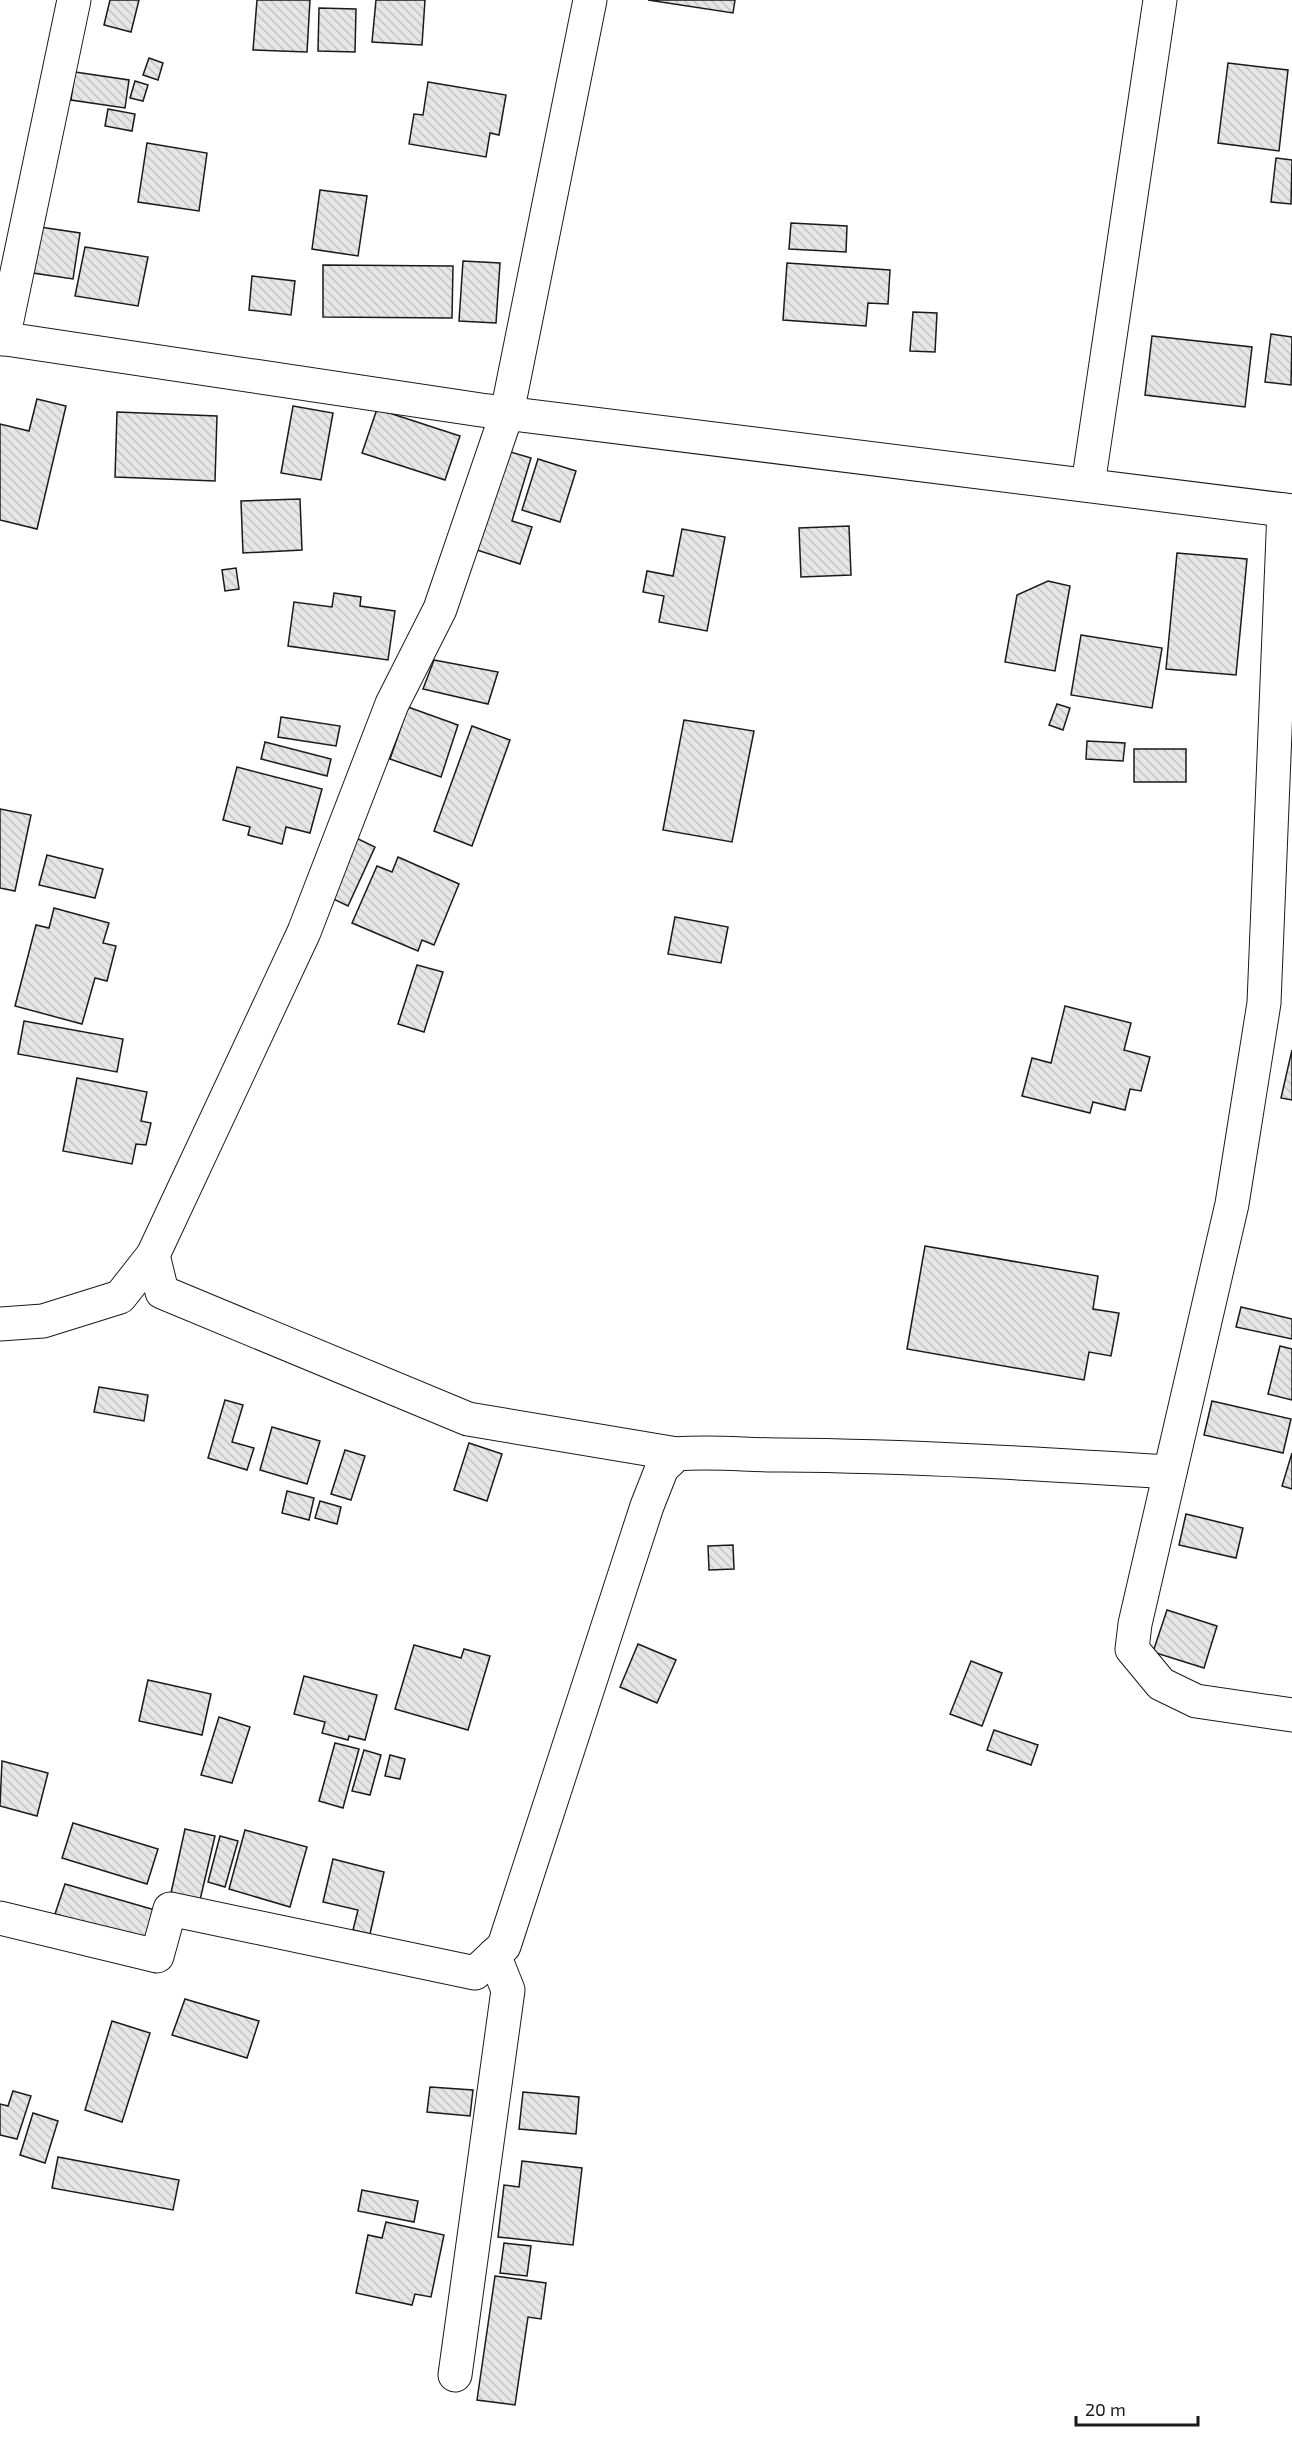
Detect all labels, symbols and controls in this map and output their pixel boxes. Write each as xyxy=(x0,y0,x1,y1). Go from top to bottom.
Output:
scale bar xyxy=(1076,2389,1198,2427)
text: 20 m xyxy=(1085,2398,1126,2420)

